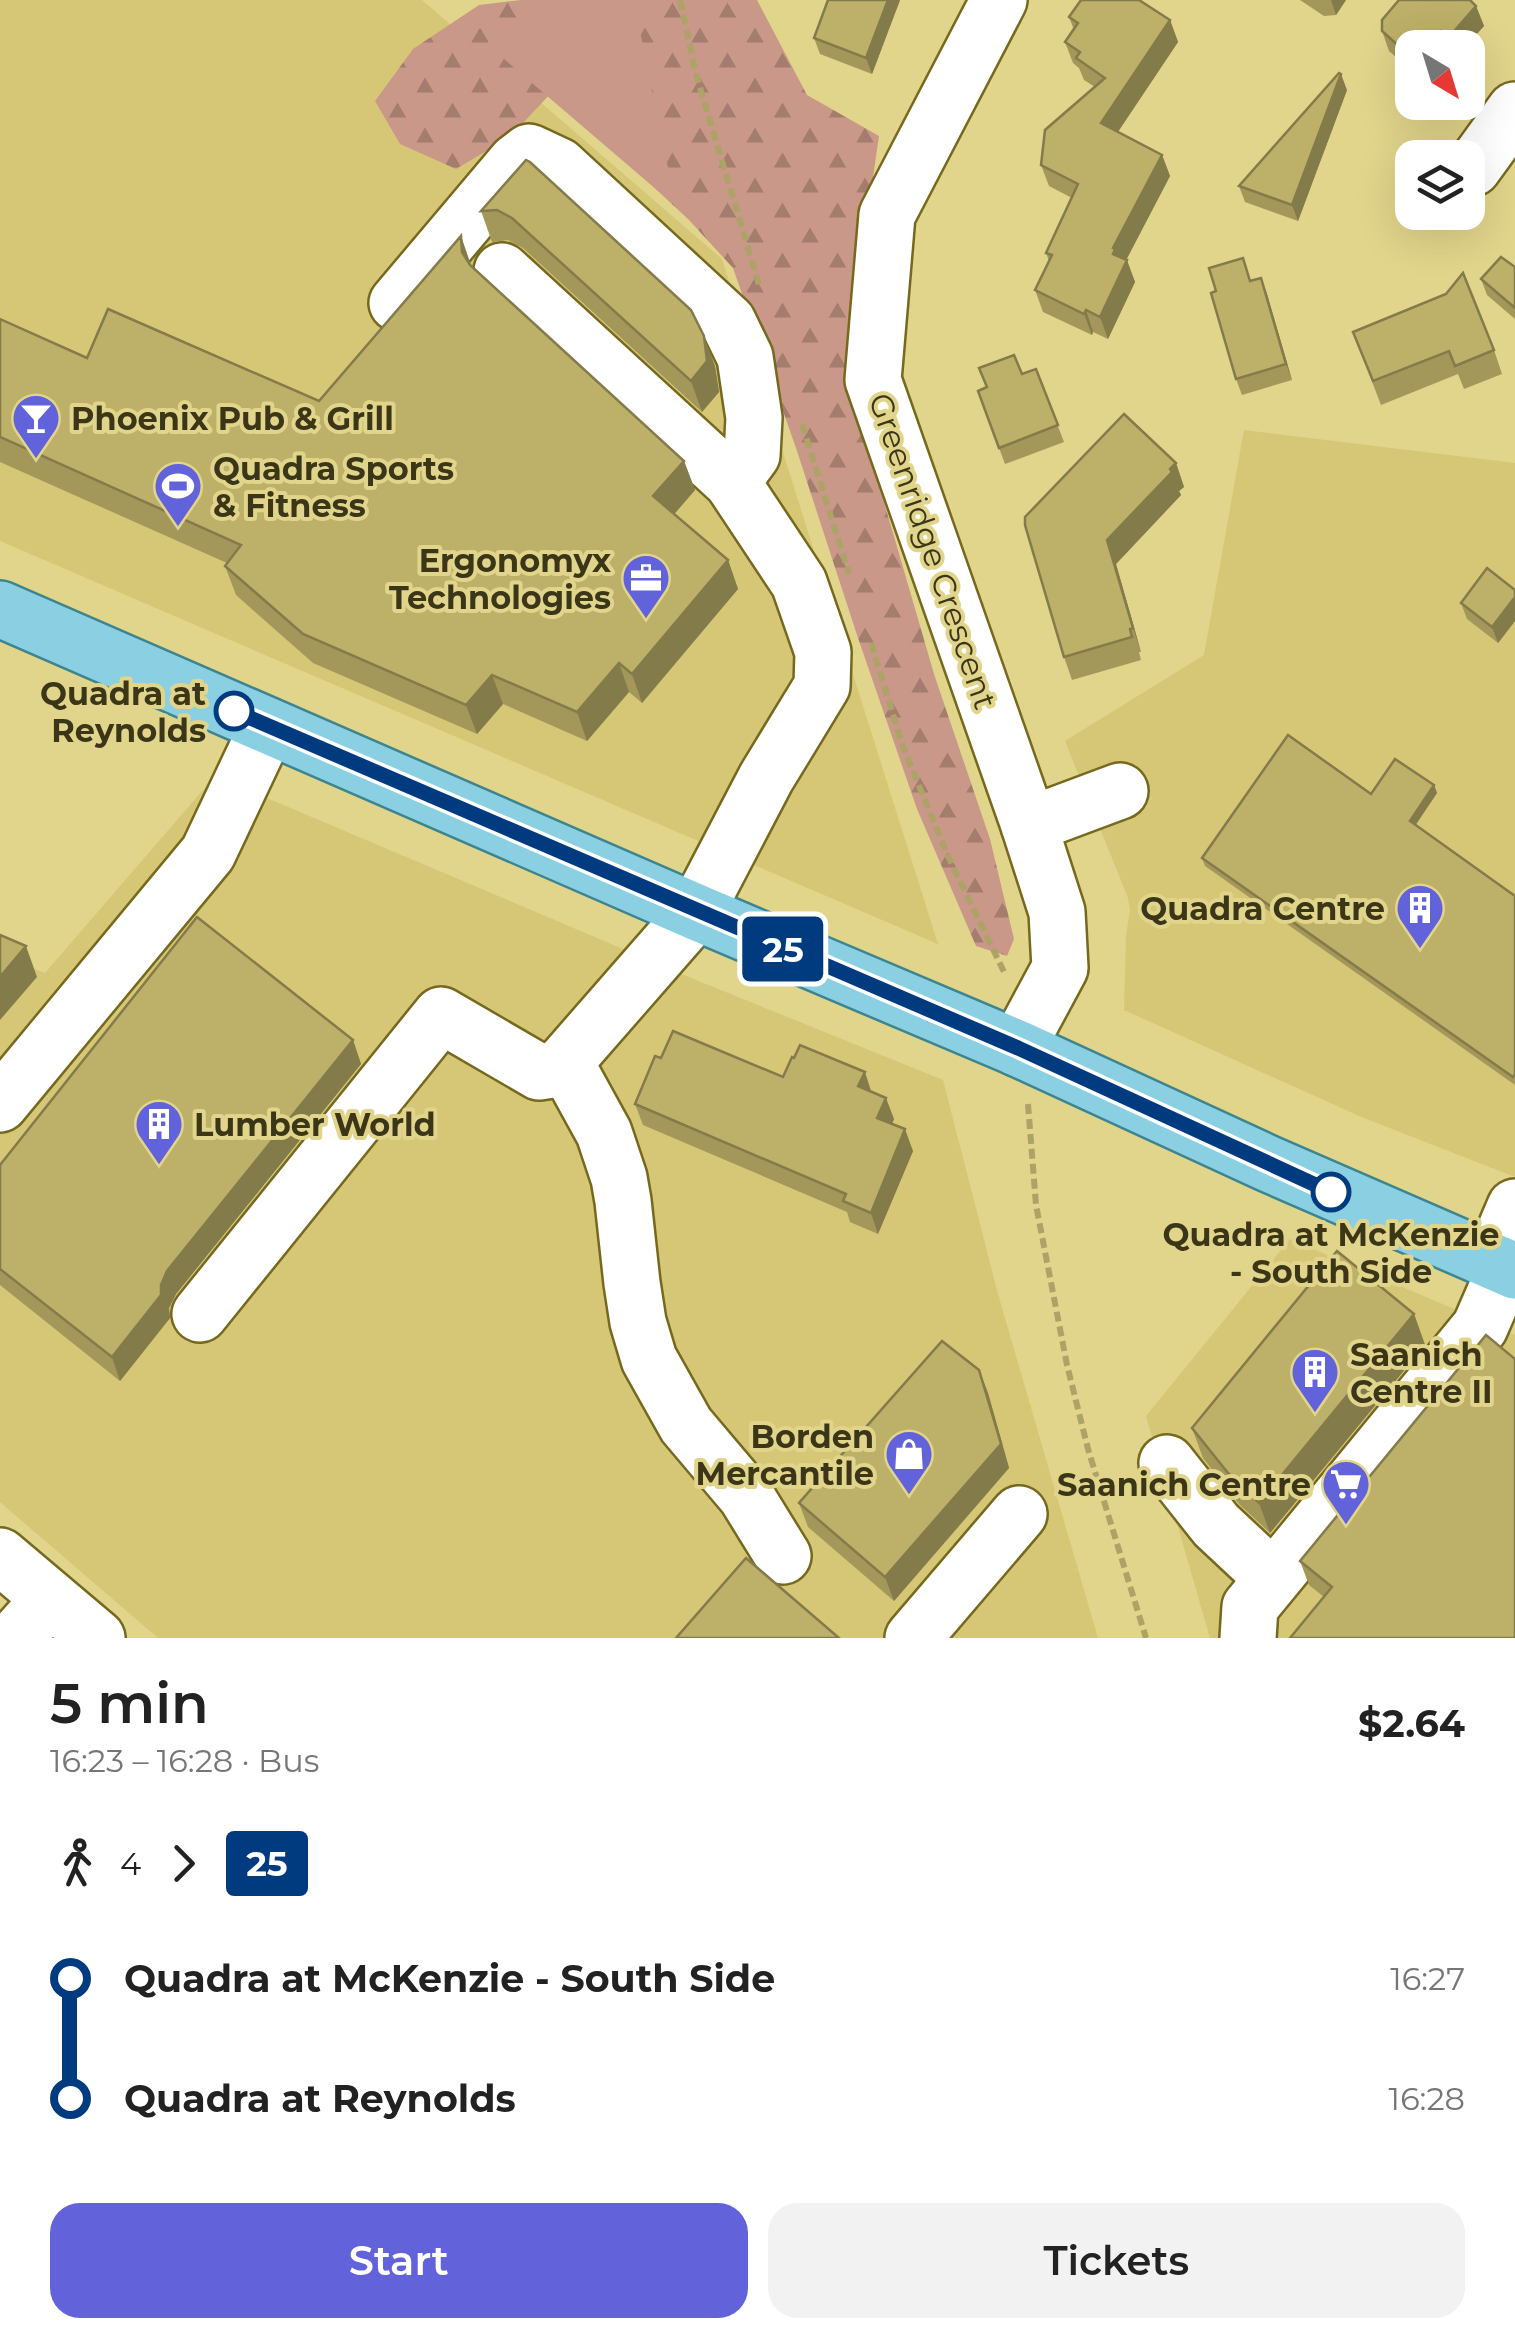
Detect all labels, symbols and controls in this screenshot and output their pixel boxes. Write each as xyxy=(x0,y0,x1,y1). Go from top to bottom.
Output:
north arrow xyxy=(1395,30,1485,120)
map controls xyxy=(1395,30,1485,230)
button: layers xyxy=(1395,140,1485,230)
street label: Greenridge Crescent xyxy=(861,388,1005,714)
bar icon: Phoenix Pub & Grill xyxy=(10,392,62,460)
place label: Phoenix Pub & Grill xyxy=(71,399,394,438)
place label: Quadra Sports & Fitness xyxy=(213,449,454,525)
sports icon: Quadra Sports & Fitness xyxy=(152,460,204,528)
place label: Ergonomyx Technologies xyxy=(389,541,611,617)
office icon: Ergonomyx Technologies xyxy=(620,552,672,620)
place label: Quadra at Reynolds xyxy=(40,674,206,750)
marker: Quadra at Reynolds xyxy=(215,692,253,730)
building icon: Quadra Centre xyxy=(1394,882,1446,950)
place label: Quadra Centre xyxy=(1140,889,1385,928)
line badge: 25 xyxy=(738,916,828,982)
text: 25 xyxy=(762,928,804,971)
building icon: Lumber World xyxy=(133,1098,185,1166)
place label: Lumber World xyxy=(194,1105,436,1144)
marker: Quadra at McKenzie - South Side xyxy=(1312,1173,1350,1211)
place label: Quadra at McKenzie - South Side xyxy=(1162,1215,1500,1291)
place label: Saanich Centre II xyxy=(1350,1335,1493,1411)
building icon: Saanich Centre II xyxy=(1289,1346,1341,1414)
place label: Borden Mercantile xyxy=(696,1417,874,1493)
shop icon: Borden Mercantile xyxy=(883,1428,935,1496)
supermarket icon: Saanich Centre xyxy=(1320,1458,1372,1526)
place label: Saanich Centre xyxy=(1057,1465,1311,1504)
text: 5 min xyxy=(50,1670,209,1737)
text: $2.64 xyxy=(1358,1700,1465,1747)
text: 16:23 – 16:28 · Bus xyxy=(50,1741,319,1780)
icon: walk xyxy=(50,1836,105,1891)
icon: forward xyxy=(156,1836,211,1891)
text: 25 xyxy=(246,1842,288,1885)
text: 4 xyxy=(120,1844,141,1883)
text: Quadra at McKenzie - South Side xyxy=(124,1955,775,2002)
text: 16:27 xyxy=(1390,1959,1465,1998)
text: Quadra at Reynolds xyxy=(124,2075,516,2122)
text: 16:28 xyxy=(1389,2079,1465,2118)
button: Start xyxy=(50,2203,748,2318)
button: Tickets xyxy=(768,2203,1465,2318)

